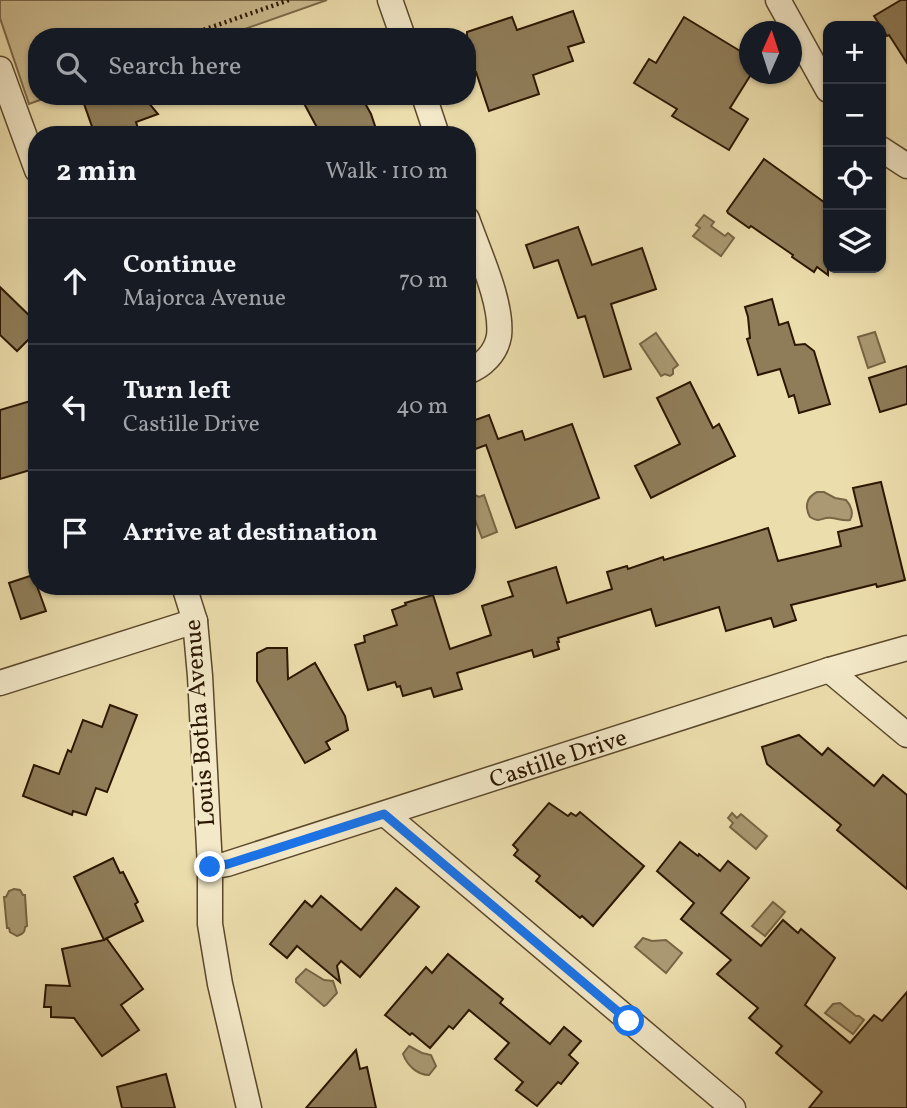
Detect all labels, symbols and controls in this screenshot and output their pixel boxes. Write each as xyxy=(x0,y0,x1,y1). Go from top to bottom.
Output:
north arrow xyxy=(739,21,802,84)
map controls xyxy=(823,21,886,273)
button: + xyxy=(823,21,886,84)
search box xyxy=(28,28,476,105)
icon: search xyxy=(52,48,90,86)
text: Search here xyxy=(108,49,241,85)
button: − xyxy=(823,84,886,147)
button: locate xyxy=(823,147,886,210)
text: 2 min xyxy=(56,151,137,193)
text: Walk · 110 m xyxy=(325,156,448,188)
button: layers xyxy=(823,210,886,273)
text: Continue xyxy=(123,247,236,283)
icon: ahead xyxy=(56,262,94,300)
text: 70 m xyxy=(399,265,448,297)
text: Majorca Avenue xyxy=(123,283,286,315)
text: Turn left xyxy=(123,373,231,409)
icon: left xyxy=(56,388,94,426)
text: 40 m xyxy=(396,391,448,423)
text: Castille Drive xyxy=(123,409,260,441)
icon: arrive xyxy=(56,514,94,552)
text: Arrive at destination xyxy=(123,515,378,551)
street label: Louis Botha Avenue xyxy=(177,618,225,828)
street label: Castille Drive xyxy=(486,722,632,798)
route end xyxy=(194,851,225,882)
route start xyxy=(613,1005,644,1036)

